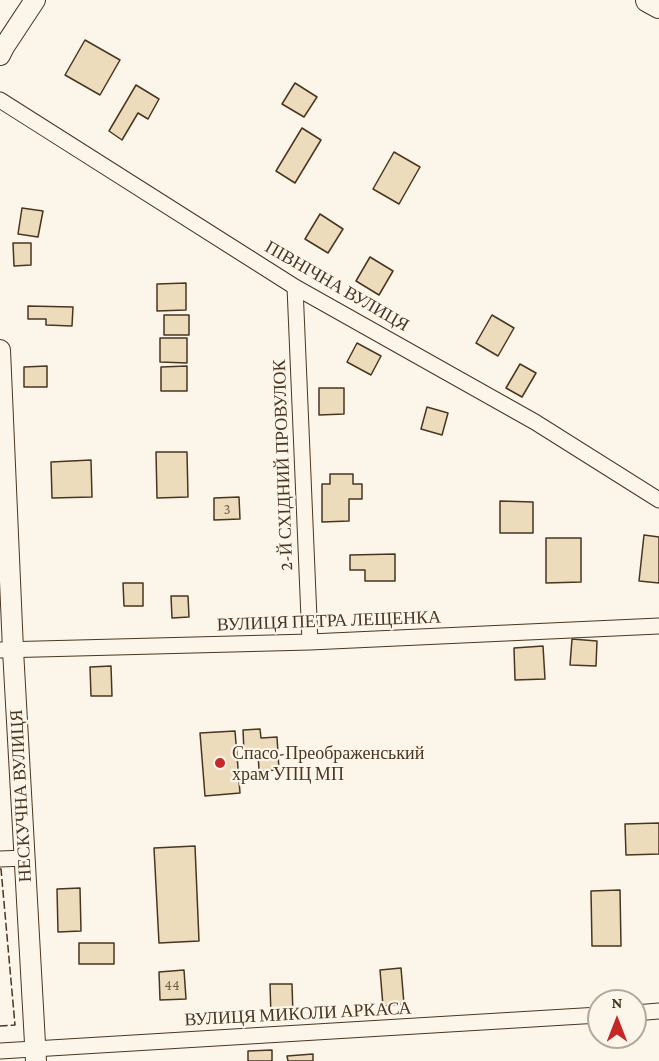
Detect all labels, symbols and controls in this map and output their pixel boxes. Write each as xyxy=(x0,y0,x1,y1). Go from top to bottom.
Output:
street label: ПІВНІЧНА ВУЛИЦЯ xyxy=(261,236,413,336)
street label: 2-Й СХІДНИЙ ПРОВУЛОК xyxy=(269,359,297,571)
house number: 3 xyxy=(223,500,231,518)
street label: ВУЛИЦЯ ПЕТРА ЛЕЩЕНКА xyxy=(217,606,441,636)
street label: НЕСКУЧНА ВУЛИЦЯ xyxy=(6,709,36,883)
place label: Спасо-Преображенський храм УПЦ МП xyxy=(232,742,424,784)
marker: Спасо-Преображенський храм УПЦ МП xyxy=(213,756,227,770)
house number: 44 xyxy=(164,976,180,994)
north arrow xyxy=(587,989,647,1049)
text: N xyxy=(612,994,622,1011)
street label: ВУЛИЦЯ МИКОЛИ АРКАСА xyxy=(184,997,412,1031)

